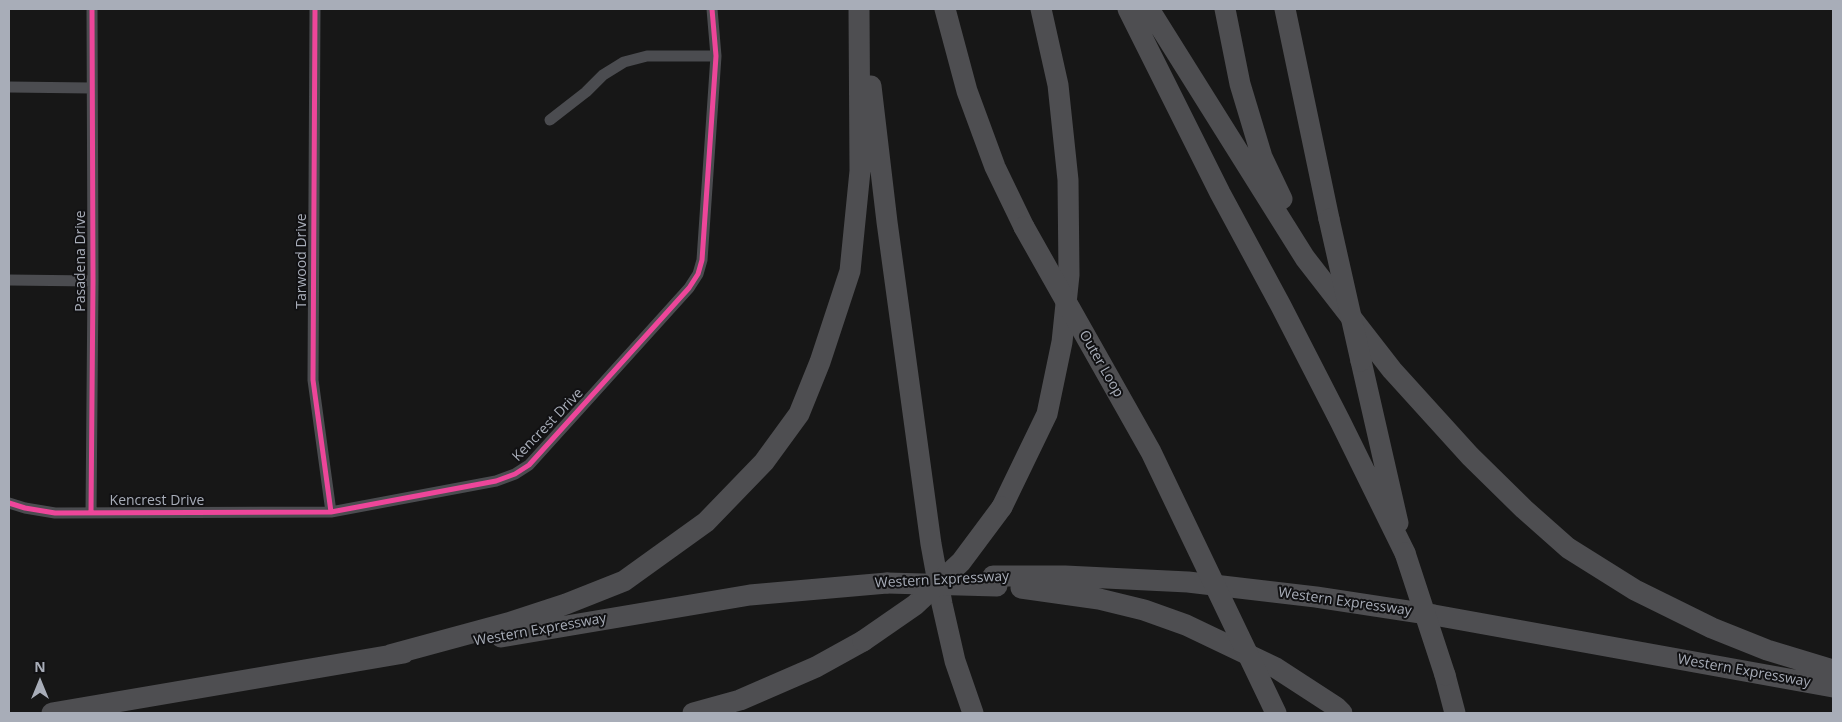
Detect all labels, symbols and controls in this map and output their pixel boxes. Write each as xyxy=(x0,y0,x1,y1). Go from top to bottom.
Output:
street label: Pasadena Drive xyxy=(73,210,89,312)
street label: Tarwood Drive xyxy=(294,213,310,309)
street label: Outer Loop xyxy=(1075,328,1127,400)
street label: Kencrest Drive xyxy=(509,385,587,465)
street label: Kencrest Drive xyxy=(110,493,204,509)
street label: Western Expressway xyxy=(874,568,1010,592)
street label: Western Expressway xyxy=(1277,584,1413,620)
street label: Western Expressway xyxy=(472,610,608,650)
street label: Western Expressway xyxy=(1676,651,1812,691)
north arrow xyxy=(15,657,65,707)
text: N xyxy=(34,657,46,676)

